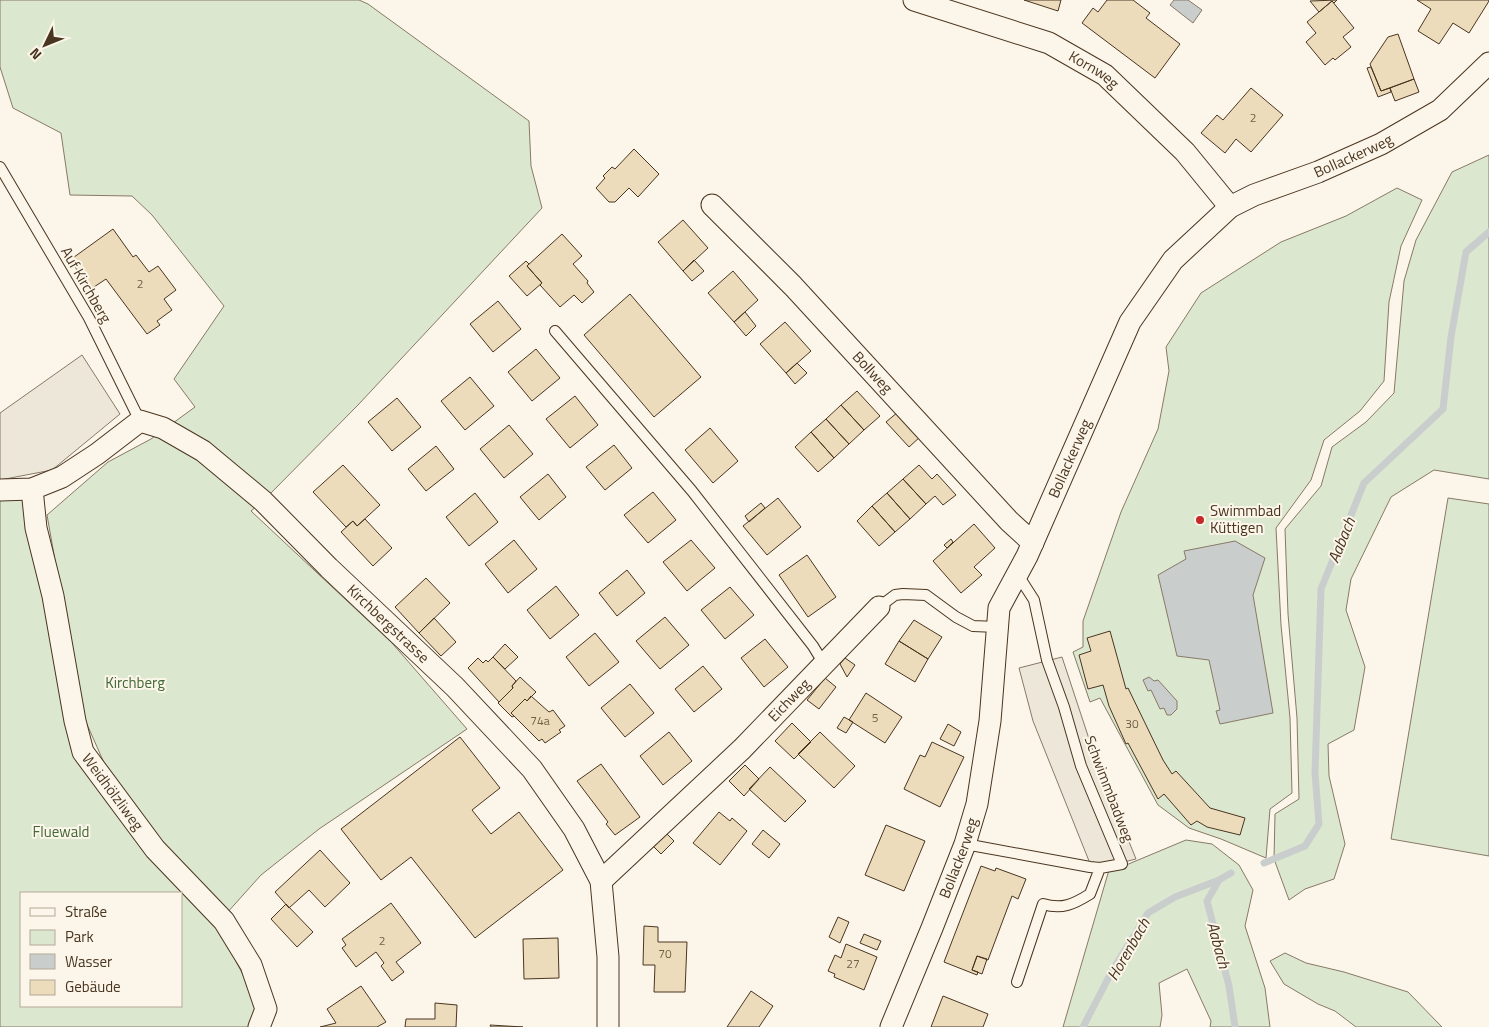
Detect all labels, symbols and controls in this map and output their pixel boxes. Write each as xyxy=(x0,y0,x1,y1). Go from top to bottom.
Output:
north arrow xyxy=(20,20,70,70)
text: N xyxy=(24,43,46,65)
street label: Kornweg xyxy=(1065,45,1125,94)
house number: 2 xyxy=(1250,108,1256,127)
street label: Bollackerweg xyxy=(1310,127,1397,184)
street label: Auf Kirchberg xyxy=(55,242,118,328)
house number: 2 xyxy=(137,274,143,293)
street label: Bollweg xyxy=(847,346,899,399)
street label: Bollackerweg xyxy=(1042,415,1097,502)
place label: Swimmbad Küttigen xyxy=(1210,499,1281,539)
water label: Aabach xyxy=(1321,513,1361,566)
marker: Swimmbad Küttigen xyxy=(1194,514,1206,526)
street label: Kirchbergstrasse xyxy=(342,579,435,668)
park label: Kirchberg xyxy=(105,671,165,694)
street label: Eichweg xyxy=(762,673,816,727)
house number: 5 xyxy=(872,708,879,727)
house number: 74a xyxy=(530,711,550,730)
house number: 30 xyxy=(1125,714,1139,733)
street label: Schwimmbadweg xyxy=(1079,732,1140,846)
street label: Weidhölzliweg xyxy=(77,748,150,835)
street label: Bollackerweg xyxy=(933,815,983,902)
park label: Fluewald xyxy=(32,820,90,843)
legend xyxy=(20,892,182,1007)
text: Straße xyxy=(65,900,107,923)
water label: Horenbach xyxy=(1100,912,1156,985)
water label: Aabach xyxy=(1201,919,1237,972)
text: Park xyxy=(65,925,94,948)
house number: 2 xyxy=(379,931,385,950)
house number: 70 xyxy=(658,944,672,963)
text: Wasser xyxy=(65,950,112,973)
house number: 27 xyxy=(846,954,860,973)
text: Gebäude xyxy=(65,975,121,998)

